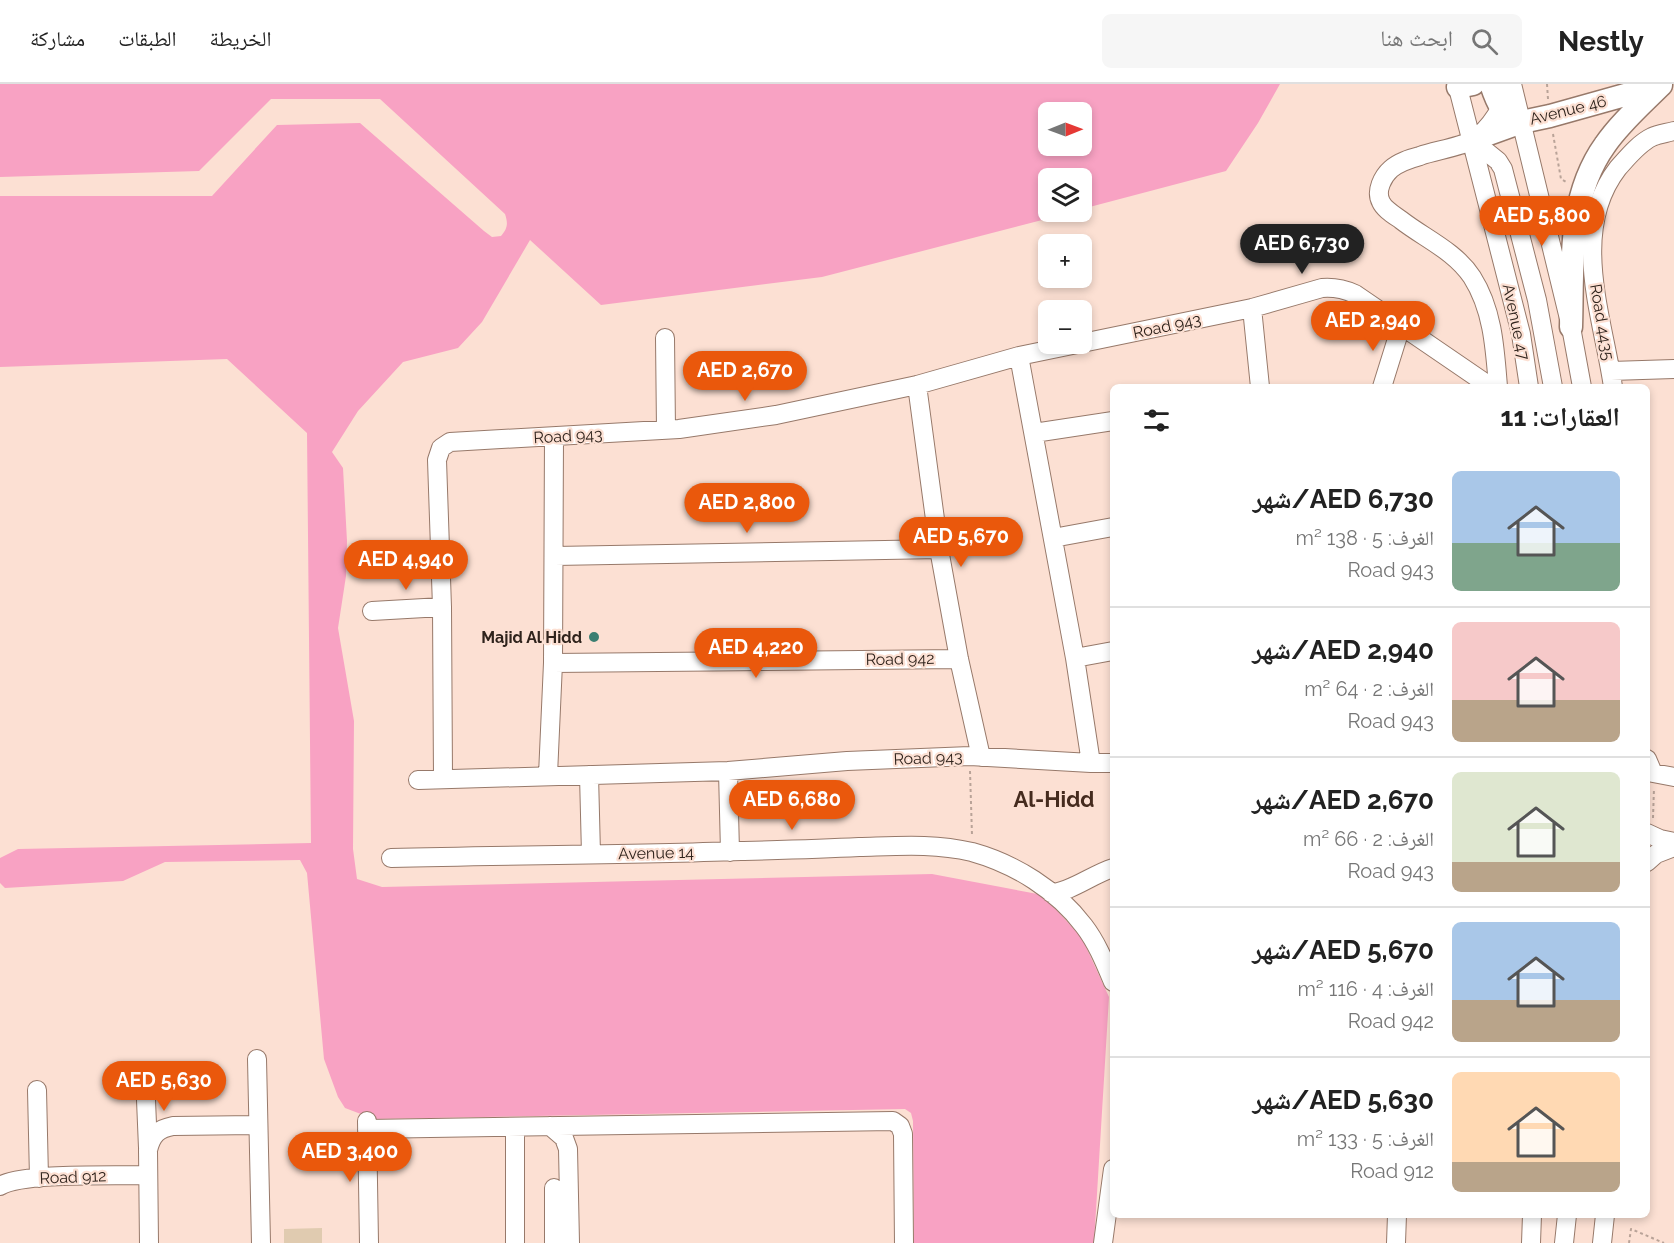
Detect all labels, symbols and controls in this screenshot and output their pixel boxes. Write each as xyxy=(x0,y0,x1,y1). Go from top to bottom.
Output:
search box xyxy=(1102,14,1522,68)
text: ابحث هنا xyxy=(1380,25,1453,51)
icon: search xyxy=(1468,25,1501,58)
text: Nestly xyxy=(1558,25,1644,58)
text: مشاركة xyxy=(30,26,85,51)
text: الطبقات xyxy=(118,26,177,51)
text: الخريطة xyxy=(210,26,271,51)
street label: Avenue 46 xyxy=(1528,91,1608,129)
north arrow xyxy=(1038,102,1092,156)
map controls xyxy=(1038,102,1092,354)
button: layers xyxy=(1038,168,1092,222)
pin: AED 5,800 xyxy=(1473,196,1611,247)
text: AED 5,800 xyxy=(1494,203,1590,227)
pin: AED 6,730 xyxy=(1233,224,1371,275)
text: AED 6,730 xyxy=(1254,231,1350,255)
button: + xyxy=(1038,234,1092,288)
street label: Avenue 47 xyxy=(1499,282,1533,362)
street label: Road 4435 xyxy=(1586,282,1618,362)
button: − xyxy=(1038,300,1092,354)
pin: AED 2,940 xyxy=(1304,301,1442,352)
text: AED 2,940 xyxy=(1325,308,1421,332)
street label: Road 943 xyxy=(1131,310,1203,342)
pin: AED 2,670 xyxy=(676,351,814,402)
text: AED 2,670 xyxy=(697,358,793,382)
text: العقارات: 11 xyxy=(1501,402,1620,432)
icon: filters xyxy=(1140,404,1173,437)
street label: Road 943 xyxy=(533,425,603,447)
pin: AED 2,800 xyxy=(678,483,816,534)
text: AED 6,730/شهر xyxy=(1253,484,1434,514)
text: AED 2,800 xyxy=(698,490,796,514)
icon: home xyxy=(1500,495,1572,567)
pin: AED 5,670 xyxy=(892,517,1030,568)
text: AED 5,670 xyxy=(913,524,1009,548)
text: الغرف: 5 · 138 m² xyxy=(1296,526,1434,550)
pin: AED 4,940 xyxy=(337,540,475,591)
text: AED 4,940 xyxy=(358,547,454,571)
text: Road 943 xyxy=(1348,558,1434,582)
place label: Majid Al Hidd xyxy=(481,628,582,647)
pin: AED 4,220 xyxy=(687,628,825,679)
marker: Majid Al Hidd xyxy=(587,630,601,644)
text: AED 4,220 xyxy=(708,635,804,659)
text: AED 2,940/شهر xyxy=(1252,635,1434,665)
icon: home xyxy=(1500,646,1572,718)
street label: Road 942 xyxy=(865,649,935,669)
text: الغرف: 2 · 64 m² xyxy=(1304,677,1434,701)
text: Road 943 xyxy=(1348,709,1434,733)
street label: Road 943 xyxy=(893,747,963,769)
pin: AED 6,680 xyxy=(723,780,861,831)
text: AED 2,670/شهر xyxy=(1252,785,1434,815)
district label: Al-Hidd xyxy=(1013,786,1095,812)
text: AED 6,680 xyxy=(743,787,841,811)
icon: home xyxy=(1500,796,1572,868)
text: الغرف: 2 · 66 m² xyxy=(1303,827,1434,851)
street label: Avenue 14 xyxy=(618,843,694,863)
text: Road 943 xyxy=(1348,859,1434,883)
text: AED 5,670/شهر xyxy=(1252,935,1434,965)
icon: home xyxy=(1500,946,1572,1018)
text: الغرف: 4 · 116 m² xyxy=(1297,977,1434,1001)
text: Road 942 xyxy=(1348,1009,1434,1033)
pin: AED 5,630 xyxy=(95,1061,233,1112)
text: AED 5,630 xyxy=(116,1068,212,1092)
text: AED 5,630/شهر xyxy=(1253,1085,1434,1115)
icon: home xyxy=(1500,1096,1572,1168)
text: الغرف: 5 · 133 m² xyxy=(1297,1127,1434,1151)
pin: AED 3,400 xyxy=(281,1132,419,1183)
text: AED 3,400 xyxy=(302,1139,398,1163)
text: Road 912 xyxy=(1350,1159,1434,1183)
street label: Road 912 xyxy=(39,1166,107,1188)

